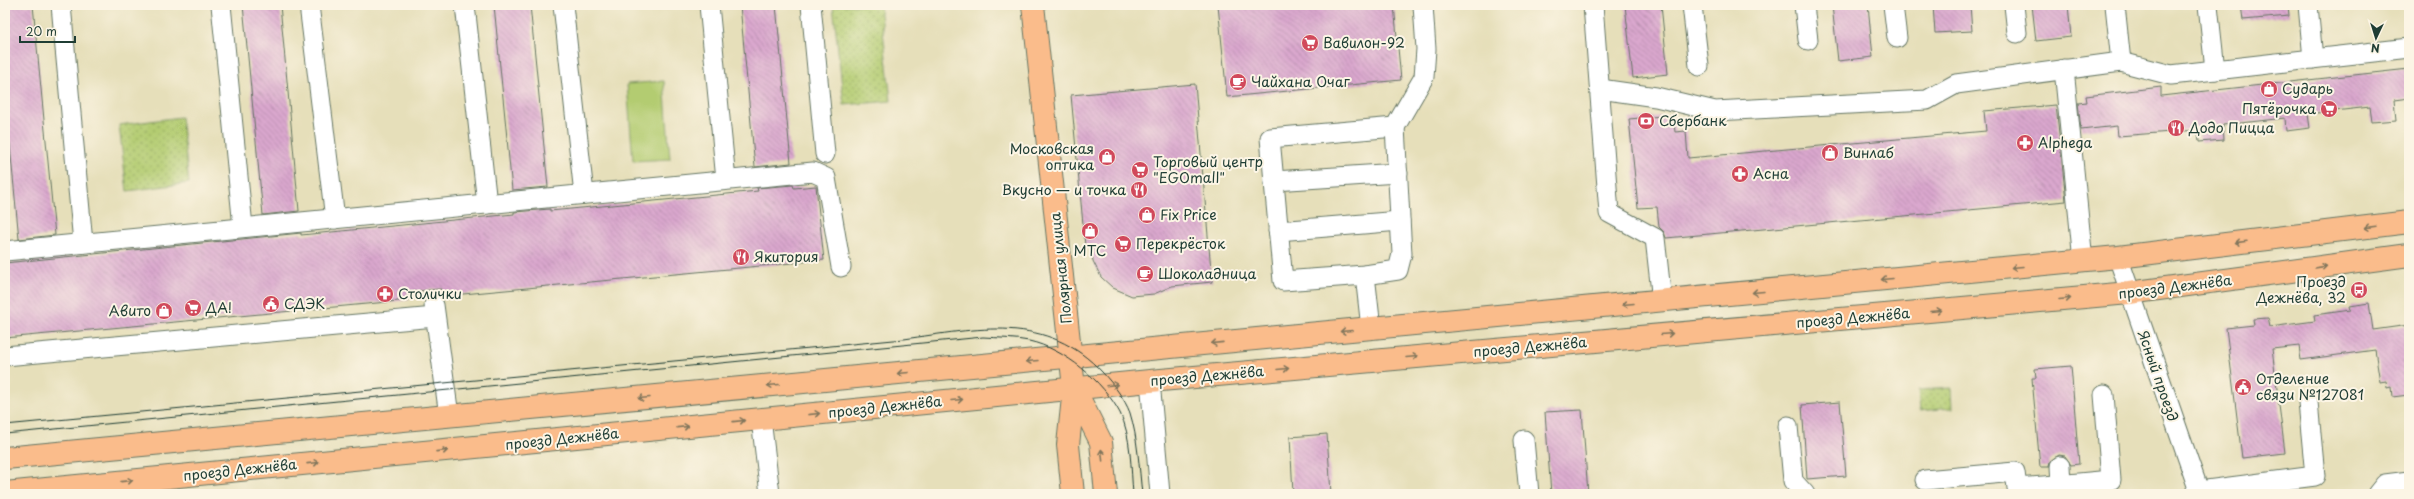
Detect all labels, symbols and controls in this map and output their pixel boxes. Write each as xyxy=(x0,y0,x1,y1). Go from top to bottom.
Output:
scale bar xyxy=(20,18,75,44)
north arrow xyxy=(2356,18,2396,58)
text: 20 m xyxy=(26,22,57,40)
place label: Вавилон-92 xyxy=(1323,32,1405,53)
supermarket icon: Вавилон-92 xyxy=(1300,33,1320,53)
text: N xyxy=(2370,40,2380,57)
place label: Чайхана Очаг xyxy=(1251,71,1350,92)
cafe icon: Чайхана Очаг xyxy=(1228,72,1248,92)
place label: Сударь xyxy=(2282,78,2333,99)
shop icon: Сударь xyxy=(2259,79,2279,99)
place label: Пятёрочка xyxy=(2242,98,2316,119)
supermarket icon: Пятёрочка xyxy=(2319,99,2339,119)
place label: Сбербанк xyxy=(1659,110,1727,131)
bank icon: Сбербанк xyxy=(1636,111,1656,131)
place label: Додо Пицца xyxy=(2188,117,2275,138)
restaurant icon: Додо Пицца xyxy=(2166,118,2186,138)
place label: Alphega xyxy=(2038,132,2093,153)
pharmacy icon: Alphega xyxy=(2015,133,2035,153)
place label: Московская оптика xyxy=(1010,138,1094,175)
place label: Винлаб xyxy=(1843,142,1894,163)
shop icon: Винлаб xyxy=(1820,143,1840,163)
shop icon: Московская оптика xyxy=(1097,147,1117,167)
place label: Торговый центр "EGOmall" xyxy=(1153,151,1263,188)
supermarket icon: Торговый центр "EGOmall" xyxy=(1130,160,1150,180)
place label: Асна xyxy=(1753,163,1789,184)
pharmacy icon: Асна xyxy=(1730,164,1750,184)
place label: Вкусно — и точка xyxy=(1002,179,1126,200)
restaurant icon: Вкусно — и точка xyxy=(1129,180,1149,200)
place label: Fix Price xyxy=(1160,204,1217,225)
shop icon: Fix Price xyxy=(1137,205,1157,225)
street label: Полярная улица xyxy=(1044,211,1077,325)
shop icon: МТС xyxy=(1080,221,1100,241)
one-way arrow xyxy=(2364,223,2377,231)
place label: Перекрёсток xyxy=(1136,233,1226,254)
supermarket icon: Перекрёсток xyxy=(1113,234,1133,254)
one-way arrow xyxy=(2235,239,2248,246)
place label: МТС xyxy=(1074,240,1106,261)
place label: Якитория xyxy=(754,246,819,267)
restaurant icon: Якитория xyxy=(731,247,751,267)
place label: Шоколадница xyxy=(1158,263,1256,284)
one-way arrow xyxy=(2011,263,2024,271)
one-way arrow xyxy=(2314,263,2327,271)
cafe icon: Шоколадница xyxy=(1135,264,1155,284)
street label: проезд Дежнёва xyxy=(2117,269,2233,304)
place label: Проезд Дежнёва, 32 xyxy=(2255,271,2346,308)
one-way arrow xyxy=(1881,276,1894,283)
bus stop icon: Проезд Дежнёва, 32 xyxy=(2349,280,2369,300)
place label: Столички xyxy=(398,283,462,304)
pharmacy icon: Столички xyxy=(375,284,395,304)
one-way arrow xyxy=(1752,288,1765,295)
place label: СДЭК xyxy=(284,293,325,314)
public building icon: СДЭК xyxy=(261,294,281,314)
one-way arrow xyxy=(2058,295,2071,302)
place label: ДА! xyxy=(205,297,232,318)
supermarket icon: ДА! xyxy=(183,298,203,318)
place label: Авито xyxy=(109,300,151,321)
one-way arrow xyxy=(1622,300,1635,307)
shop icon: Авито xyxy=(154,301,174,321)
street label: проезд Дежнёва xyxy=(1795,302,1911,333)
one-way arrow xyxy=(1929,307,1942,314)
one-way arrow xyxy=(1340,327,1353,334)
street label: Ясный проезд xyxy=(2133,328,2184,424)
street label: проезд Дежнёва xyxy=(1472,331,1588,362)
one-way arrow xyxy=(1660,331,1673,338)
one-way arrow xyxy=(1211,339,1224,347)
one-way arrow xyxy=(1405,354,1418,361)
one-way arrow xyxy=(1026,357,1039,365)
street label: проезд Дежнёва xyxy=(1149,360,1265,391)
one-way arrow xyxy=(1276,365,1289,372)
place label: Отделение связи №127081 xyxy=(2256,368,2364,405)
one-way arrow xyxy=(897,370,910,377)
public building icon: Отделение связи №127081 xyxy=(2233,377,2253,397)
one-way arrow xyxy=(1105,381,1118,389)
one-way arrow xyxy=(767,382,780,389)
street label: проезд Дежнёва xyxy=(827,390,943,423)
one-way arrow xyxy=(638,394,651,401)
one-way arrow xyxy=(950,397,963,404)
one-way arrow xyxy=(807,410,820,418)
one-way arrow xyxy=(732,418,745,425)
street label: проезд Дежнёва xyxy=(504,422,620,455)
one-way arrow xyxy=(676,423,689,431)
one-way arrow xyxy=(435,447,448,454)
one-way arrow xyxy=(1098,449,1106,462)
street label: проезд Дежнёва xyxy=(182,453,298,486)
one-way arrow xyxy=(306,460,319,467)
one-way arrow xyxy=(120,478,133,485)

